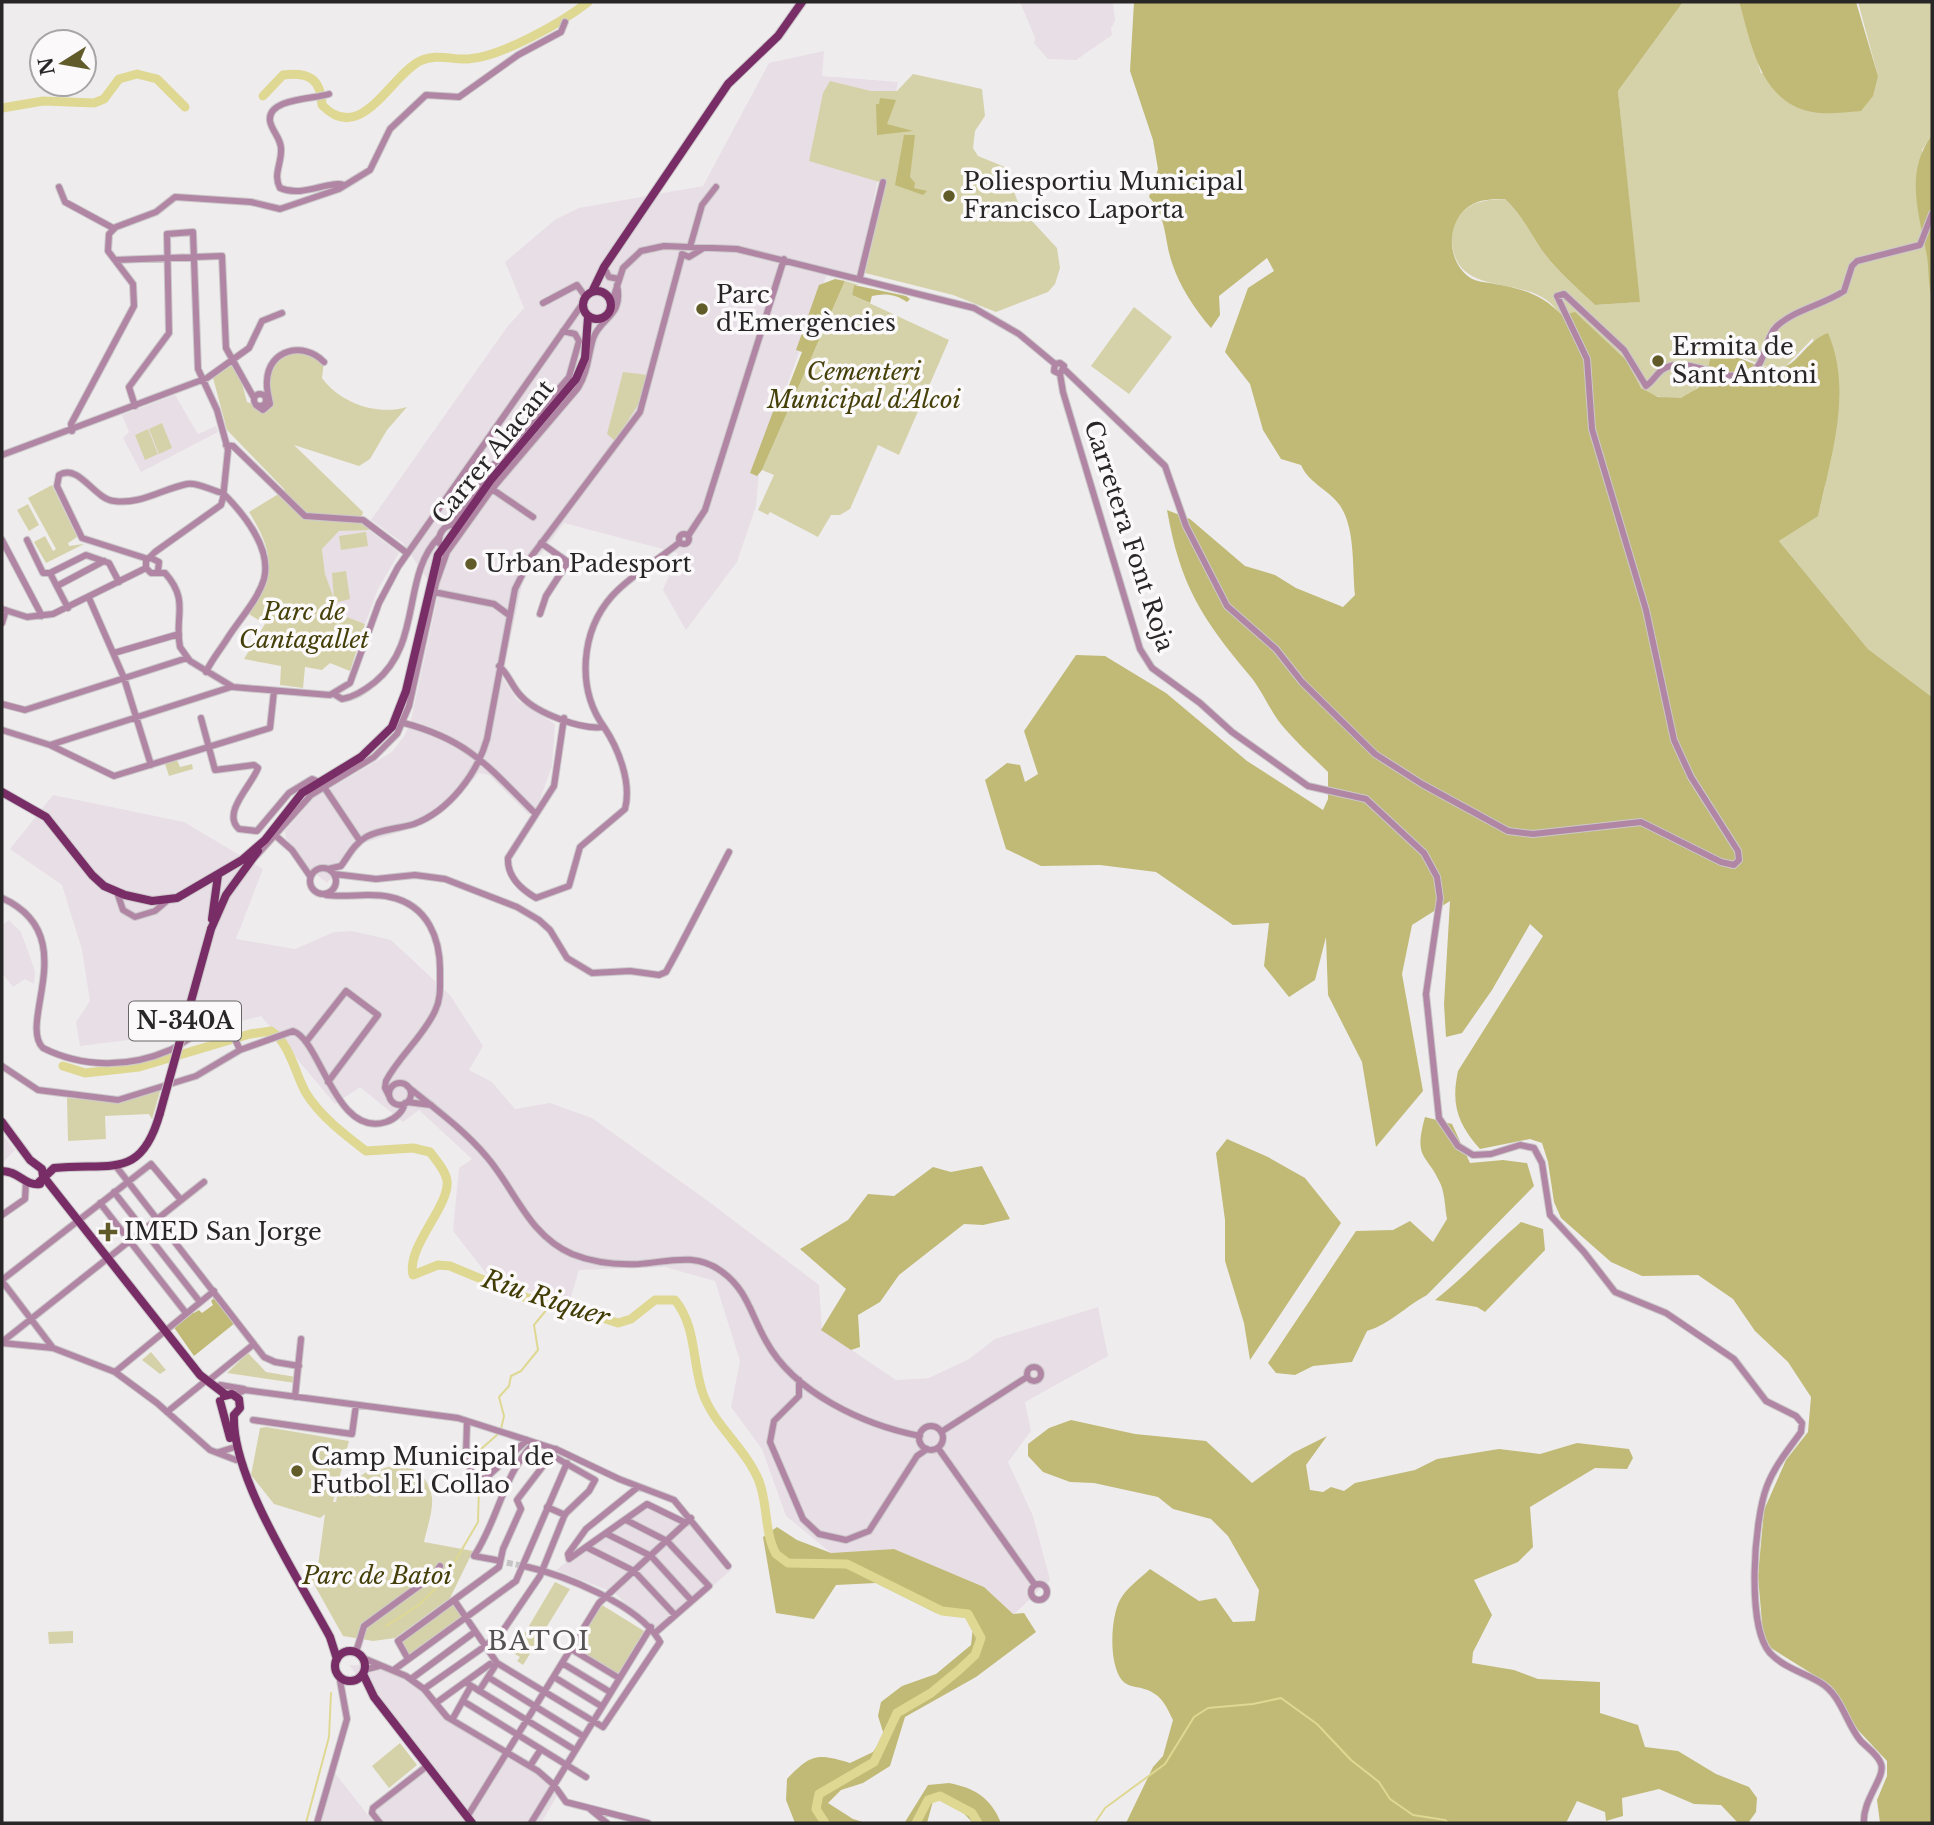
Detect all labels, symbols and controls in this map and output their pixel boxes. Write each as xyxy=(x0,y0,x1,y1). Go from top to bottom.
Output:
north arrow xyxy=(28,28,98,98)
text: N xyxy=(34,55,60,77)
place label: Poliesportiu Municipal Francisco Laporta xyxy=(963,167,1244,224)
marker: Poliesportiu Municipal Francisco Laporta xyxy=(941,188,957,204)
place label: Parc d'Emergències xyxy=(716,280,896,337)
marker: Parc d'Emergències xyxy=(694,301,710,317)
place label: Ermita de Sant Antoni xyxy=(1672,332,1817,389)
marker: Ermita de Sant Antoni xyxy=(1650,353,1666,369)
park label: Cementeri Municipal d'Alcoi xyxy=(766,357,961,414)
street label: Carrer Alacant xyxy=(426,374,560,530)
street label: Carretera Font Roja xyxy=(1078,417,1181,656)
place label: Urban Padesport xyxy=(485,549,692,578)
marker: Urban Padesport xyxy=(463,556,479,572)
park label: Parc de Cantagallet xyxy=(239,597,369,654)
road number: N-340A xyxy=(129,1002,241,1040)
place label: IMED San Jorge xyxy=(124,1217,322,1246)
marker: IMED San Jorge xyxy=(98,1222,118,1242)
water label: Riu Riquer xyxy=(477,1262,615,1334)
place label: Camp Municipal de Futbol El Collao xyxy=(311,1442,554,1499)
marker: Camp Municipal de Futbol El Collao xyxy=(289,1463,305,1479)
park label: Parc de Batoi xyxy=(301,1561,453,1590)
district label: BATOI xyxy=(487,1625,591,1657)

